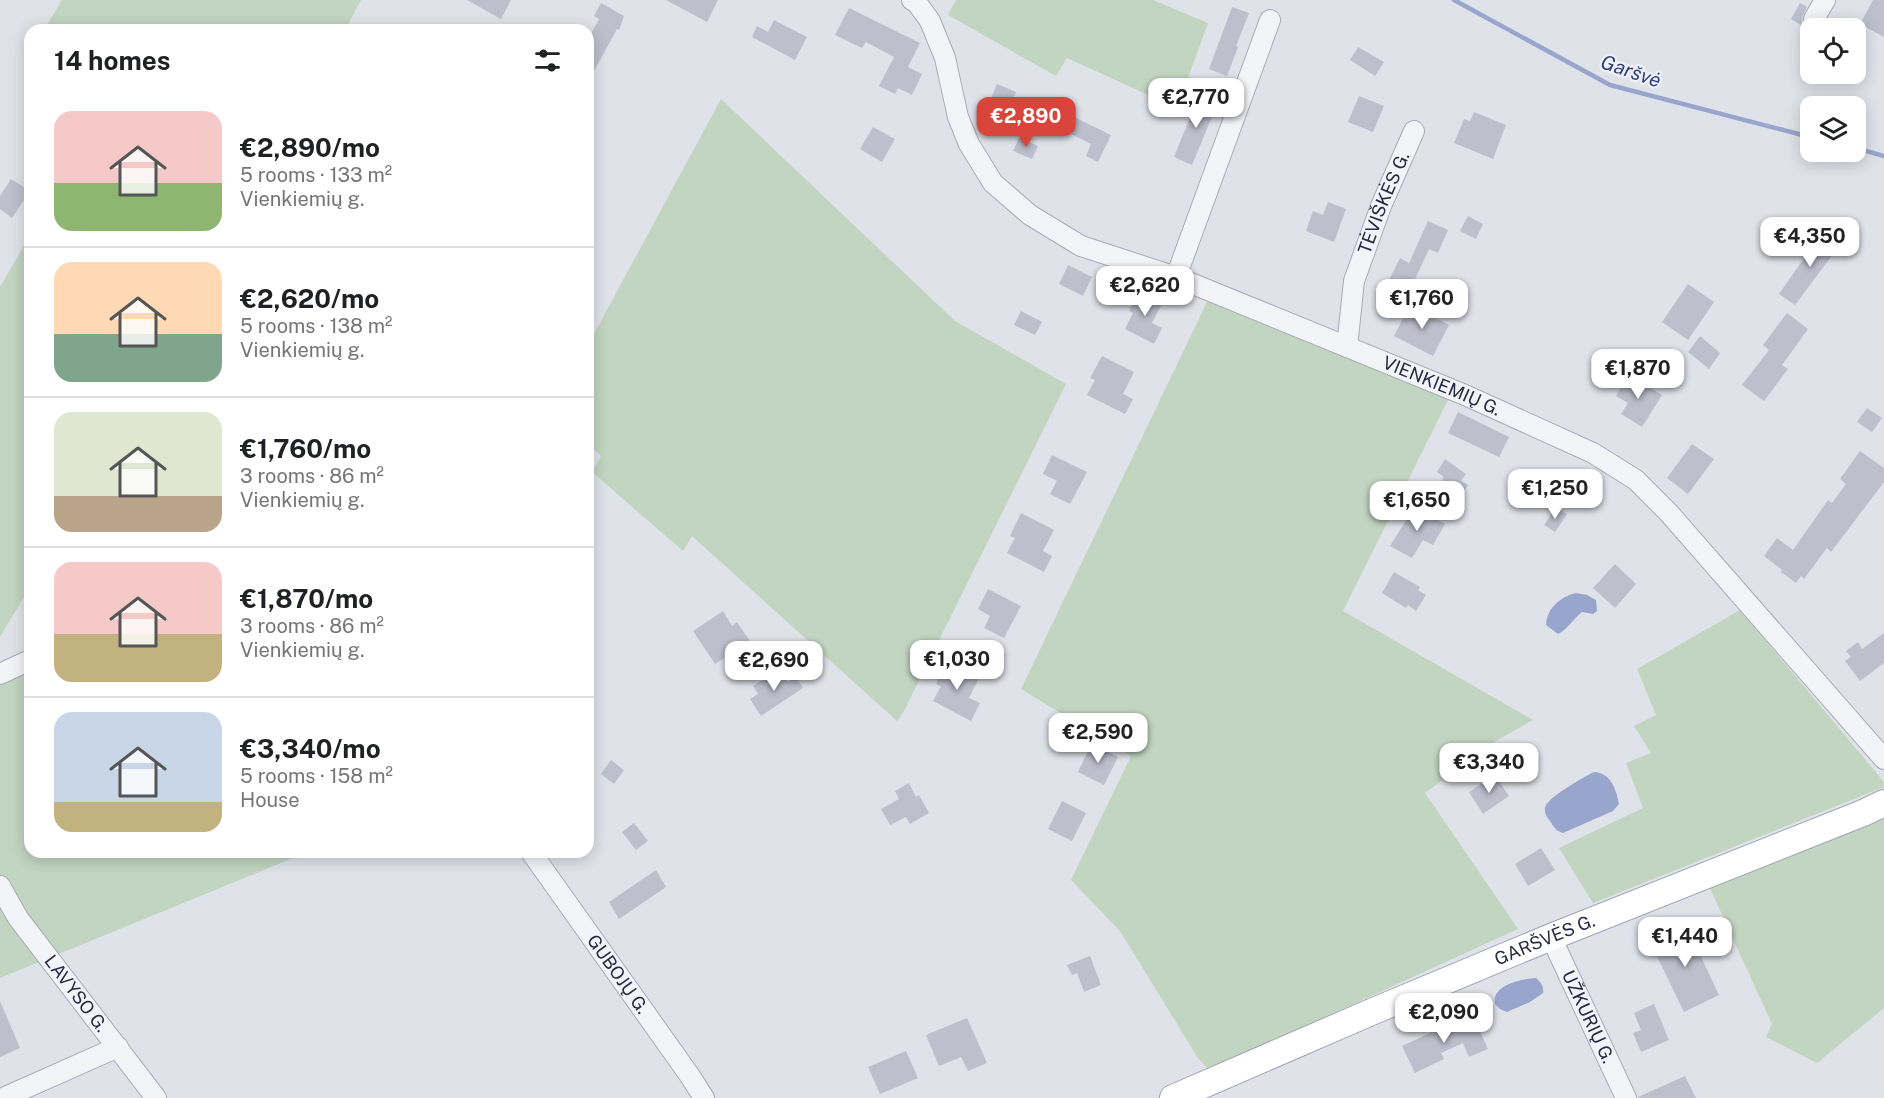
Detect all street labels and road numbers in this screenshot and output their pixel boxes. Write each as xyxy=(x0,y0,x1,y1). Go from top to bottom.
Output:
street label: TĖVIŠKĖS G. xyxy=(1354,148,1414,257)
street label: VIENKIEMIŲ G. xyxy=(1380,352,1504,420)
street label: GARŠVĖS G. xyxy=(1491,910,1598,969)
street label: GUBOJŲ G. xyxy=(583,930,653,1018)
street label: LAVYSO G. xyxy=(40,951,112,1036)
street label: UŽKURIŲ G. xyxy=(1558,967,1619,1066)

